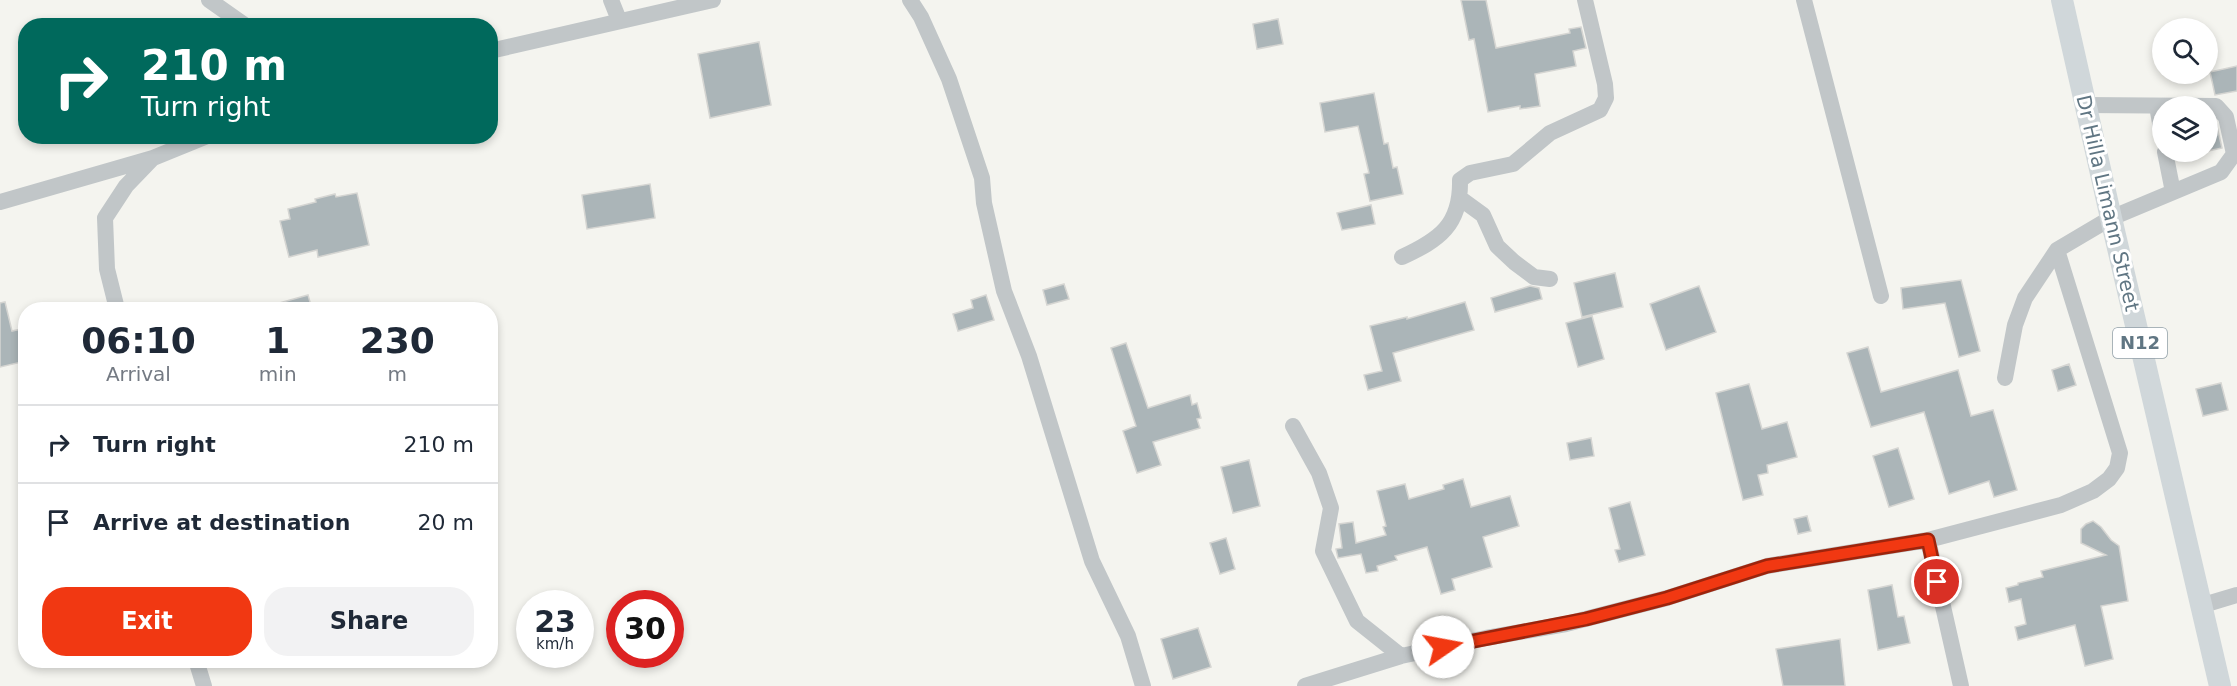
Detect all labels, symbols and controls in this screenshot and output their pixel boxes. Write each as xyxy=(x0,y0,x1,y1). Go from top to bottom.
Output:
map controls xyxy=(2152,18,2218,162)
button: search xyxy=(2152,18,2218,84)
text: 210 m xyxy=(141,41,287,90)
icon: right xyxy=(42,42,120,120)
text: Turn right xyxy=(141,91,270,122)
street label: Dr Hilla Limann Street xyxy=(2071,93,2145,314)
button: layers xyxy=(2152,96,2218,162)
text: 06:10 xyxy=(81,320,196,361)
text: 1 xyxy=(265,320,290,361)
text: 230 xyxy=(360,320,435,361)
road number: N12 xyxy=(2113,328,2167,358)
text: Arrival xyxy=(106,362,171,386)
text: min xyxy=(259,362,297,386)
text: m xyxy=(388,362,407,386)
icon: right xyxy=(42,428,75,461)
text: Turn right xyxy=(93,432,216,457)
text: 210 m xyxy=(404,432,474,457)
icon: arrive xyxy=(42,506,75,539)
text: Arrive at destination xyxy=(93,510,350,535)
text: 20 m xyxy=(418,510,474,535)
pin xyxy=(1911,556,1962,607)
icon: arrive xyxy=(1920,565,1953,598)
button: Exit xyxy=(42,587,252,656)
button: Share xyxy=(264,587,474,656)
speed limit sign: 30 xyxy=(606,590,684,668)
text: 23 xyxy=(534,604,576,639)
position arrow xyxy=(1411,615,1475,679)
text: km/h xyxy=(536,635,574,653)

